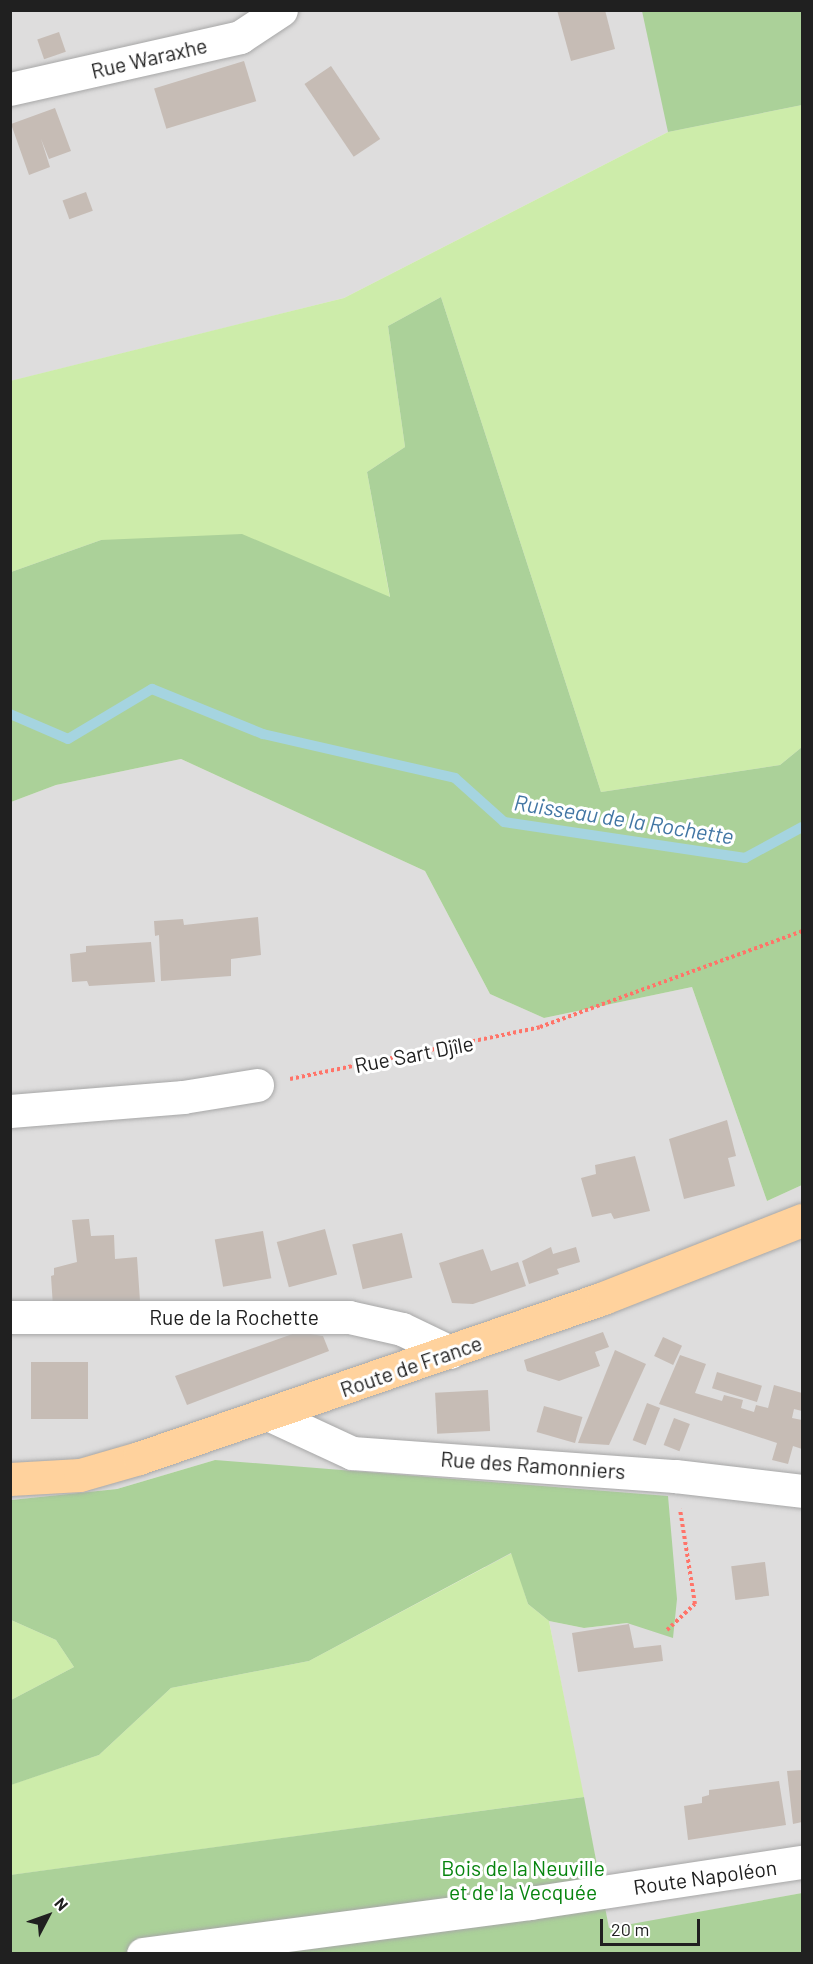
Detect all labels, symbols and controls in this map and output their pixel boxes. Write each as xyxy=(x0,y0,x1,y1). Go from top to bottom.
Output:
street label: Rue Waraxhe xyxy=(88,32,210,84)
water label: Ruisseau de la Rochette xyxy=(512,789,736,849)
street label: Rue Sart Djîle xyxy=(352,1030,476,1078)
street label: Rue de la Rochette xyxy=(149,1304,319,1330)
street label: Route de France xyxy=(337,1330,485,1402)
street label: Rue des Ramonniers xyxy=(440,1446,626,1484)
street label: Route Napoléon xyxy=(632,1854,778,1900)
park label: Bois de la Neuville et de la Vecquée xyxy=(441,1855,605,1905)
north arrow xyxy=(18,1886,78,1946)
text: N xyxy=(51,1894,73,1914)
scale bar xyxy=(603,1907,704,1945)
text: 20 m xyxy=(611,1918,649,1940)

